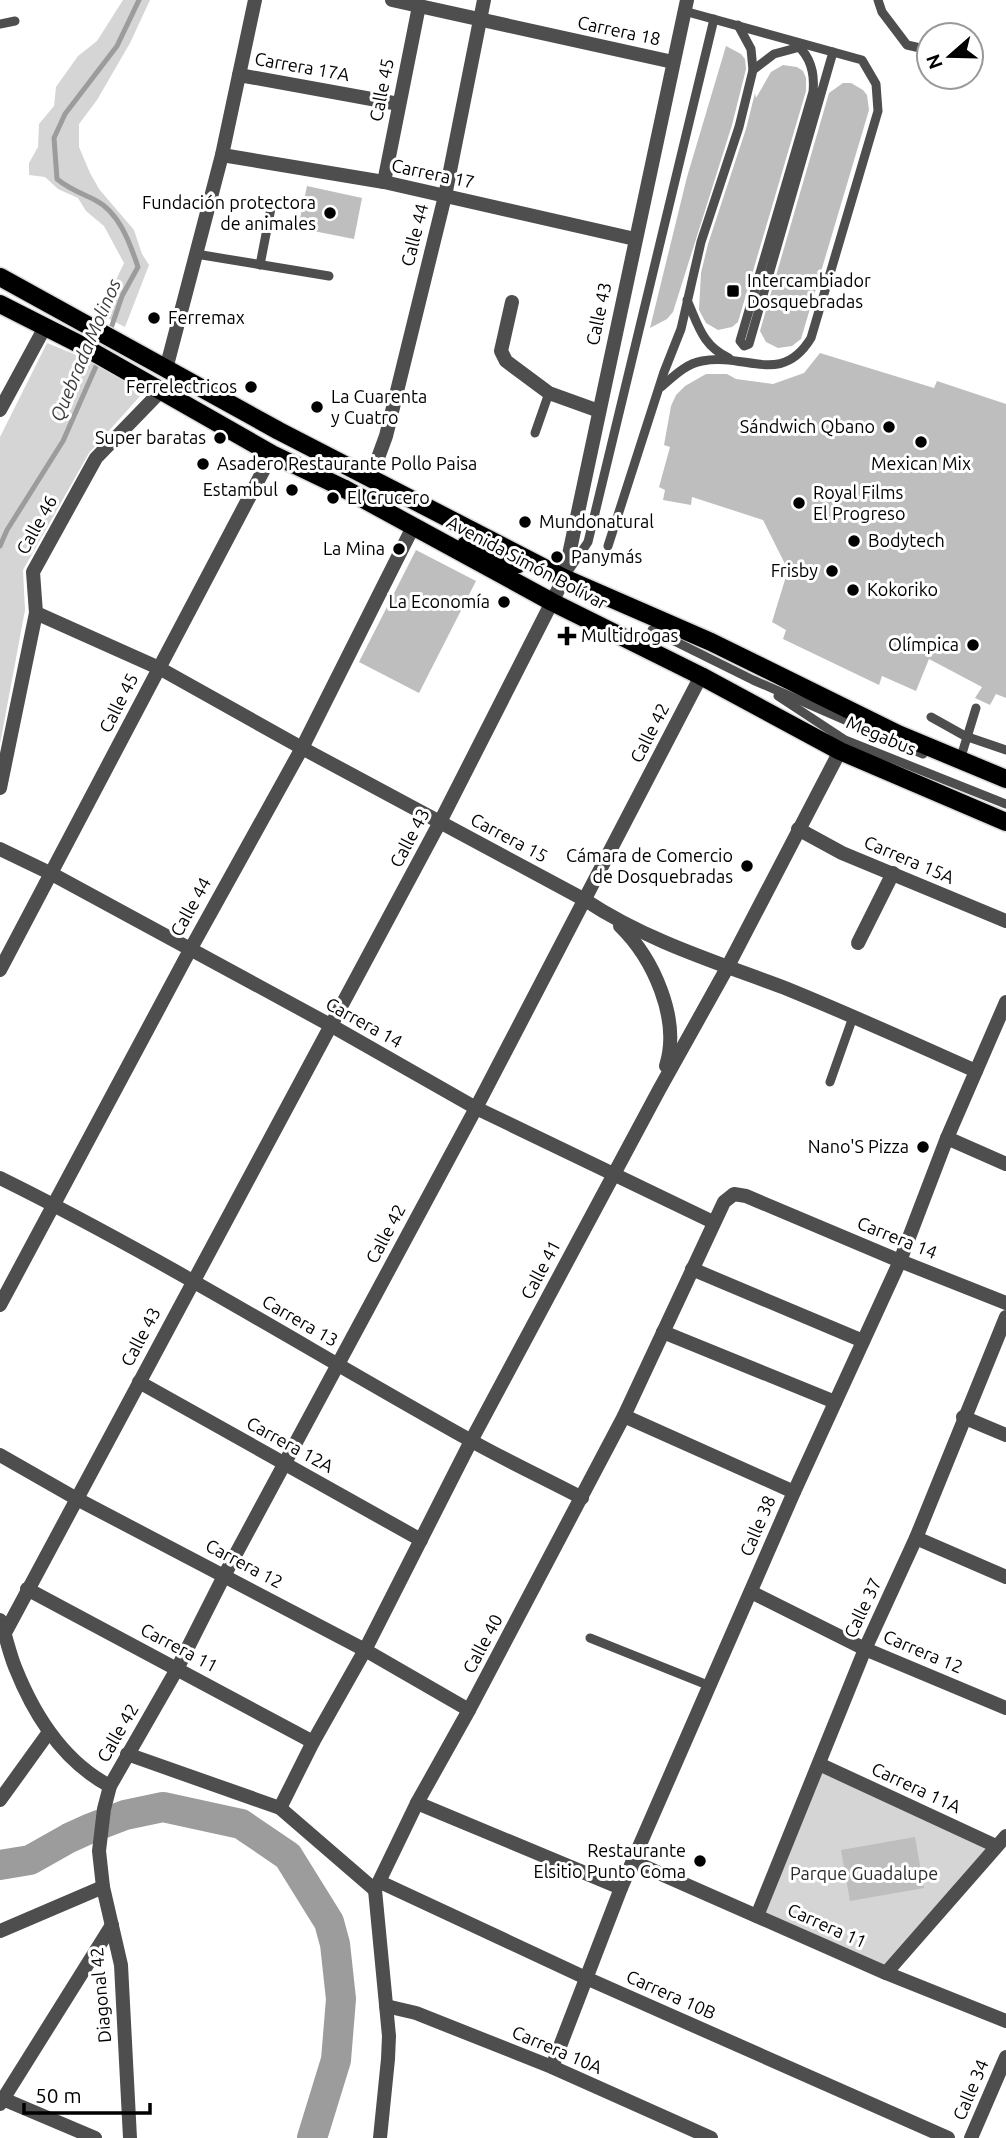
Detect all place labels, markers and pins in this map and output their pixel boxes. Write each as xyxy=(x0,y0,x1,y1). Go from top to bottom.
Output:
place label: Fundación protectora de animales xyxy=(142,192,316,233)
marker: Fundación protectora de animales xyxy=(322,205,338,221)
place label: Intercambiador Dosquebradas xyxy=(747,270,871,311)
marker: Intercambiador Dosquebradas xyxy=(725,283,741,299)
place label: Ferremax xyxy=(168,307,245,327)
marker: Ferremax xyxy=(146,310,162,326)
place label: Ferrelectricos xyxy=(126,376,237,396)
marker: Ferrelectricos xyxy=(243,379,259,395)
place label: La Cuarenta y Cuatro xyxy=(331,386,427,427)
marker: La Cuarenta y Cuatro xyxy=(309,399,325,415)
place label: Sándwich Qbano xyxy=(740,416,875,437)
marker: Sándwich Qbano xyxy=(881,419,897,435)
place label: Super baratas xyxy=(95,427,206,447)
marker: Super baratas xyxy=(212,430,228,446)
marker: Mexican Mix xyxy=(913,434,929,450)
place label: Asadero Restaurante Pollo Paisa xyxy=(217,453,477,473)
place label: Mexican Mix xyxy=(871,453,971,473)
marker: Asadero Restaurante Pollo Paisa xyxy=(195,456,211,472)
place label: Estambul xyxy=(203,479,278,499)
marker: Estambul xyxy=(284,482,300,498)
place label: Royal Films El Progreso xyxy=(813,482,905,523)
place label: El Crucero xyxy=(347,487,430,507)
marker: El Crucero xyxy=(325,490,341,506)
marker: Royal Films El Progreso xyxy=(791,495,807,511)
place label: Mundonatural xyxy=(539,511,654,531)
marker: Mundonatural xyxy=(517,514,533,530)
place label: Bodytech xyxy=(868,530,945,550)
marker: Bodytech xyxy=(846,533,862,549)
place label: La Mina xyxy=(323,538,385,558)
marker: La Mina xyxy=(391,541,407,557)
place label: Panymás xyxy=(571,546,642,566)
marker: Panymás xyxy=(549,549,565,565)
place label: Frisby xyxy=(771,560,818,580)
marker: Frisby xyxy=(824,563,840,579)
place label: Kokoriko xyxy=(867,579,938,599)
marker: Kokoriko xyxy=(845,582,861,598)
place label: La Economía xyxy=(389,591,490,611)
marker: La Economía xyxy=(496,594,512,610)
place label: Multidrogas xyxy=(581,625,679,645)
marker: Multidrogas xyxy=(559,628,575,644)
place label: Olímpica xyxy=(888,634,959,654)
marker: Olímpica xyxy=(965,637,981,653)
place label: Cámara de Comercio de Dosquebradas xyxy=(566,845,733,886)
marker: Cámara de Comercio de Dosquebradas xyxy=(739,858,755,874)
place label: Nano'S Pizza xyxy=(808,1136,909,1156)
marker: Nano'S Pizza xyxy=(915,1139,931,1155)
place label: Restaurante Elsitio Punto Coma xyxy=(534,1840,686,1881)
marker: Restaurante Elsitio Punto Coma xyxy=(692,1853,708,1869)

